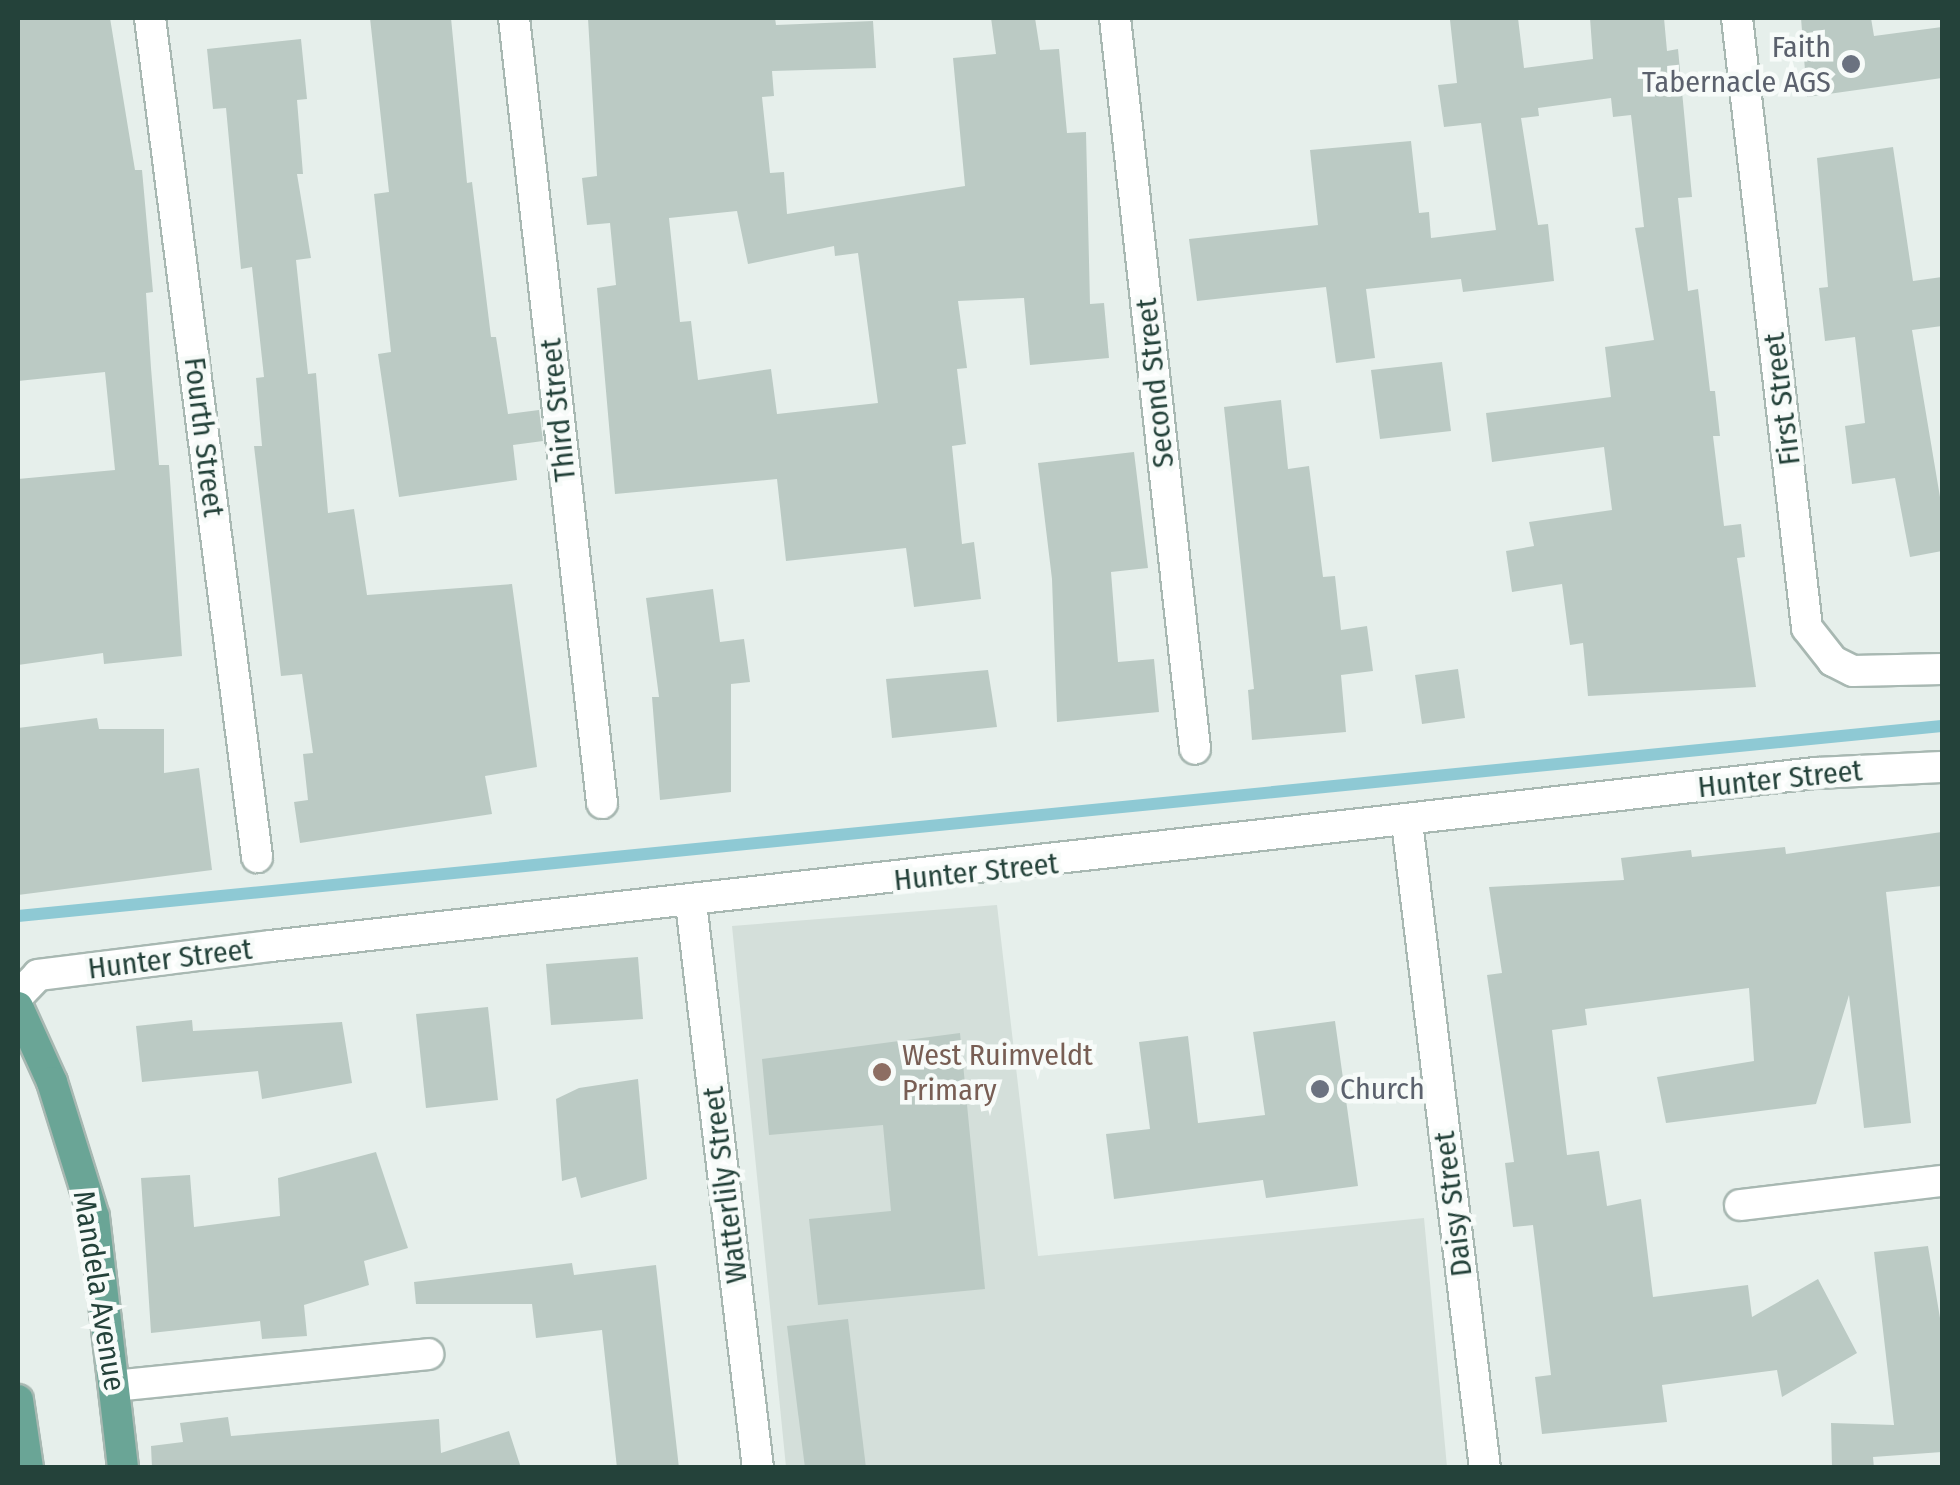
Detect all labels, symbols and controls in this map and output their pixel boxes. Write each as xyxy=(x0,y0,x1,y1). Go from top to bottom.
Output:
place label: Faith Tabernacle AGS xyxy=(1642,29,1831,100)
marker: Faith Tabernacle AGS xyxy=(1840,53,1862,75)
street label: Second Street xyxy=(1128,296,1182,470)
street label: First Street xyxy=(1756,331,1808,467)
street label: Third Street xyxy=(533,337,583,483)
street label: Fourth Street xyxy=(176,355,232,519)
street label: Hunter Street xyxy=(1696,752,1864,806)
street label: Hunter Street xyxy=(892,845,1060,899)
street label: Hunter Street xyxy=(86,931,254,987)
place label: West Ruimveldt Primary xyxy=(902,1037,1093,1108)
marker: West Ruimveldt Primary xyxy=(871,1061,893,1083)
place label: Church xyxy=(1340,1071,1425,1107)
marker: Church xyxy=(1309,1078,1331,1100)
street label: Watterlily Street xyxy=(695,1085,755,1285)
street label: Daisy Street xyxy=(1426,1129,1480,1279)
street label: Mandela Avenue xyxy=(65,1188,133,1394)

